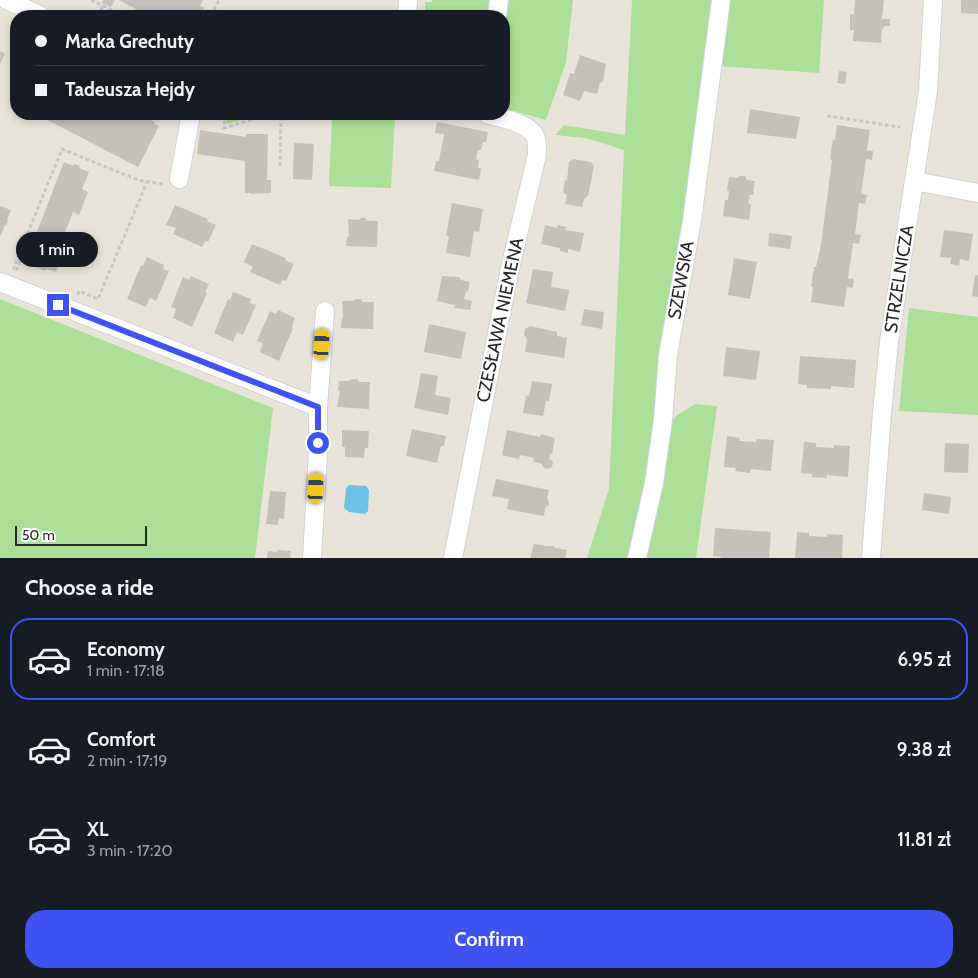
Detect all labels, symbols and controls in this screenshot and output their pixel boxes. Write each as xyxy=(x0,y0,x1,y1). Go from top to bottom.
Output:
text: Marka Grechuty xyxy=(65,30,194,53)
text: Tadeusza Hejdy xyxy=(65,78,195,101)
street label: STRZELNICZA xyxy=(880,223,918,335)
callout: 1 min xyxy=(17,232,99,268)
street label: CZESŁAWA NIEMENA xyxy=(472,236,528,404)
street label: SZEWSKA xyxy=(663,239,699,321)
text: 1 min xyxy=(39,240,75,259)
route end xyxy=(47,294,69,316)
car xyxy=(313,329,330,359)
route start xyxy=(307,432,329,454)
car xyxy=(307,473,324,503)
scale bar xyxy=(15,523,148,546)
text: 50 m xyxy=(22,526,55,544)
text: Choose a ride xyxy=(25,574,154,601)
icon: car xyxy=(27,637,72,682)
text: Economy xyxy=(87,638,165,661)
text: 6.95 zł xyxy=(897,648,951,671)
text: 1 min · 17:18 xyxy=(87,661,165,680)
icon: car xyxy=(27,727,72,772)
text: Comfort xyxy=(87,728,156,751)
text: 9.38 zł xyxy=(897,738,951,761)
text: 2 min · 17:19 xyxy=(87,751,167,770)
icon: car xyxy=(27,817,72,862)
text: XL xyxy=(87,818,108,841)
text: 11.81 zł xyxy=(897,828,951,851)
text: 3 min · 17:20 xyxy=(87,841,173,860)
button: Confirm xyxy=(25,910,953,968)

